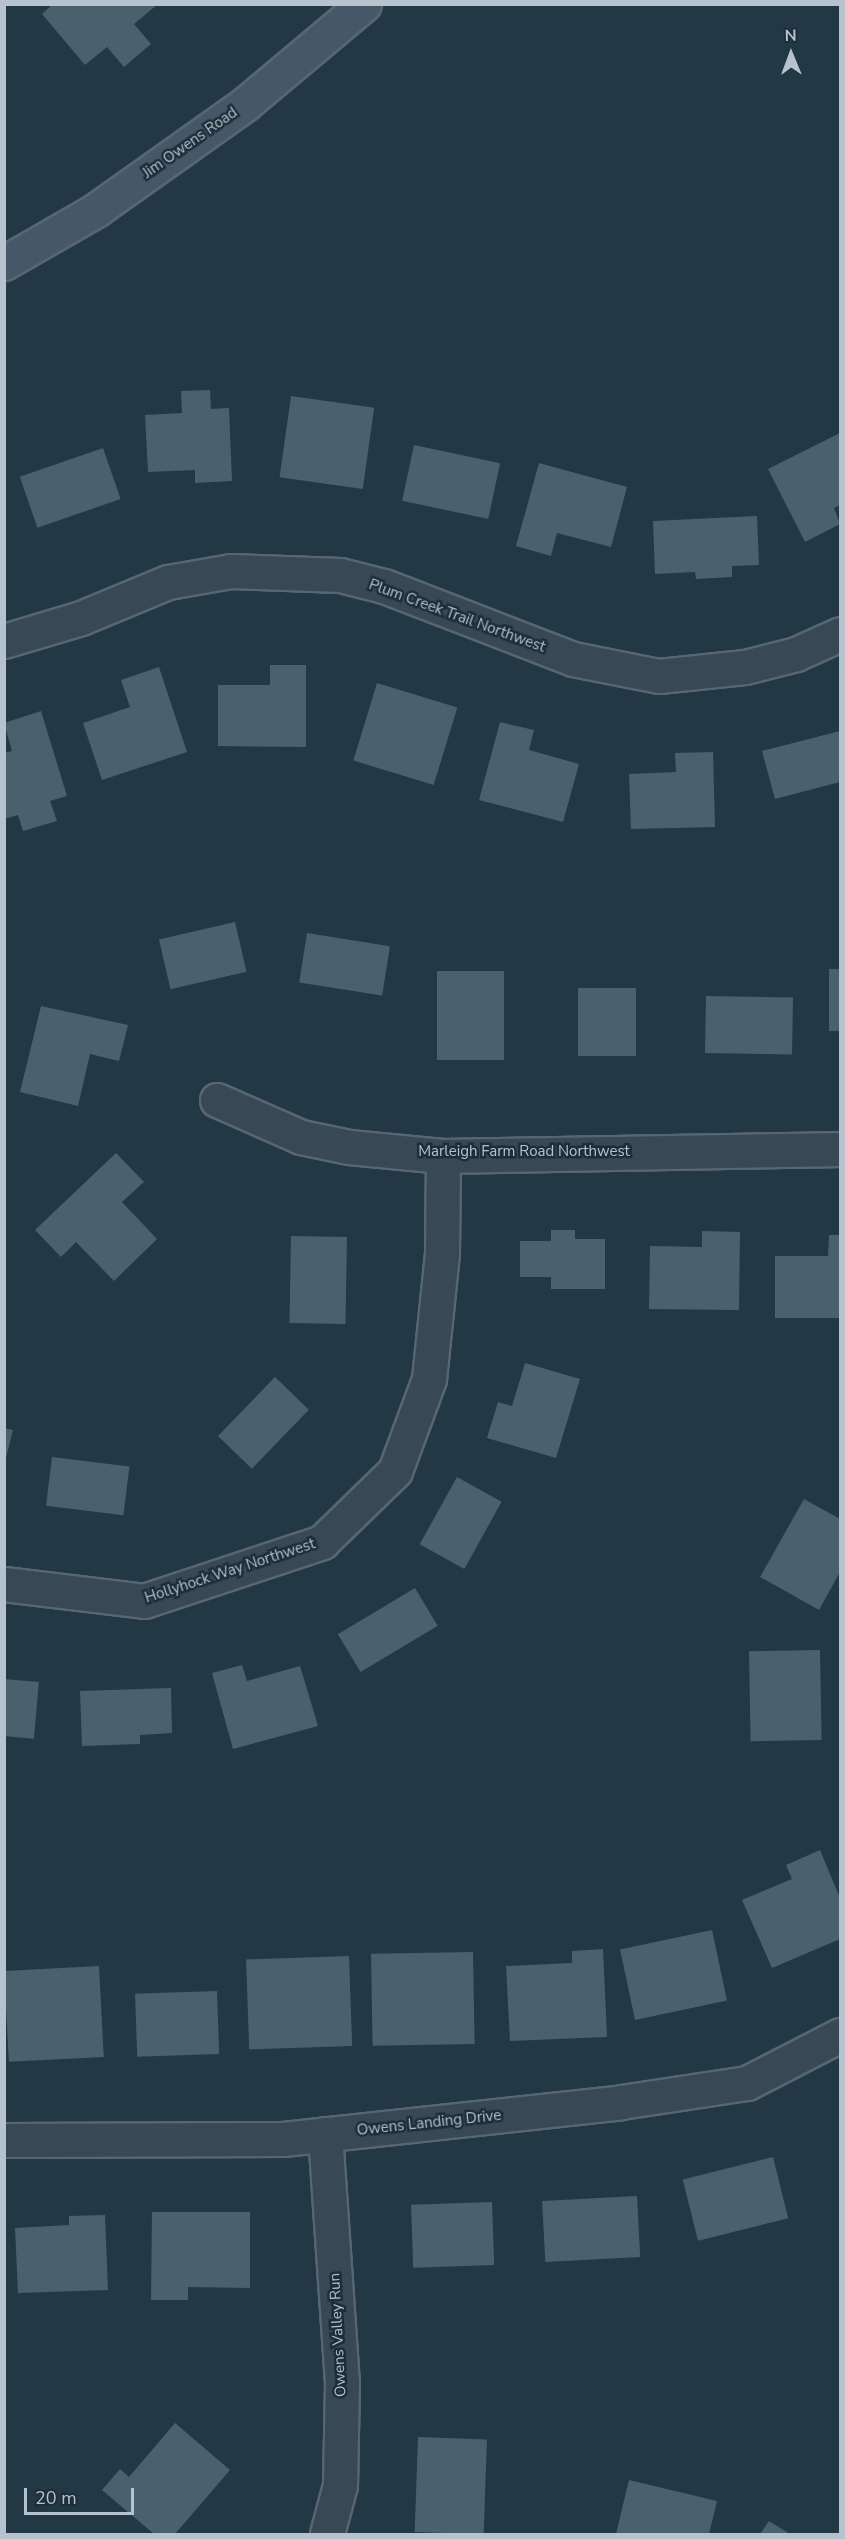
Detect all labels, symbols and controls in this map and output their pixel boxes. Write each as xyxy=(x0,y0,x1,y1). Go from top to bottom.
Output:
north arrow xyxy=(761,24,821,84)
text: N xyxy=(785,25,797,47)
street label: Jim Owens Road xyxy=(139,104,241,182)
street label: Plum Creek Trail Northwest xyxy=(366,576,548,656)
street label: Marleigh Farm Road Northwest xyxy=(418,1143,630,1161)
street label: Hollyhock Way Northwest xyxy=(142,1535,318,1607)
street label: Owens Landing Drive xyxy=(356,2106,502,2140)
street label: Owens Valley Run xyxy=(326,2272,350,2398)
scale bar xyxy=(27,2476,136,2514)
text: 20 m xyxy=(35,2486,77,2510)

